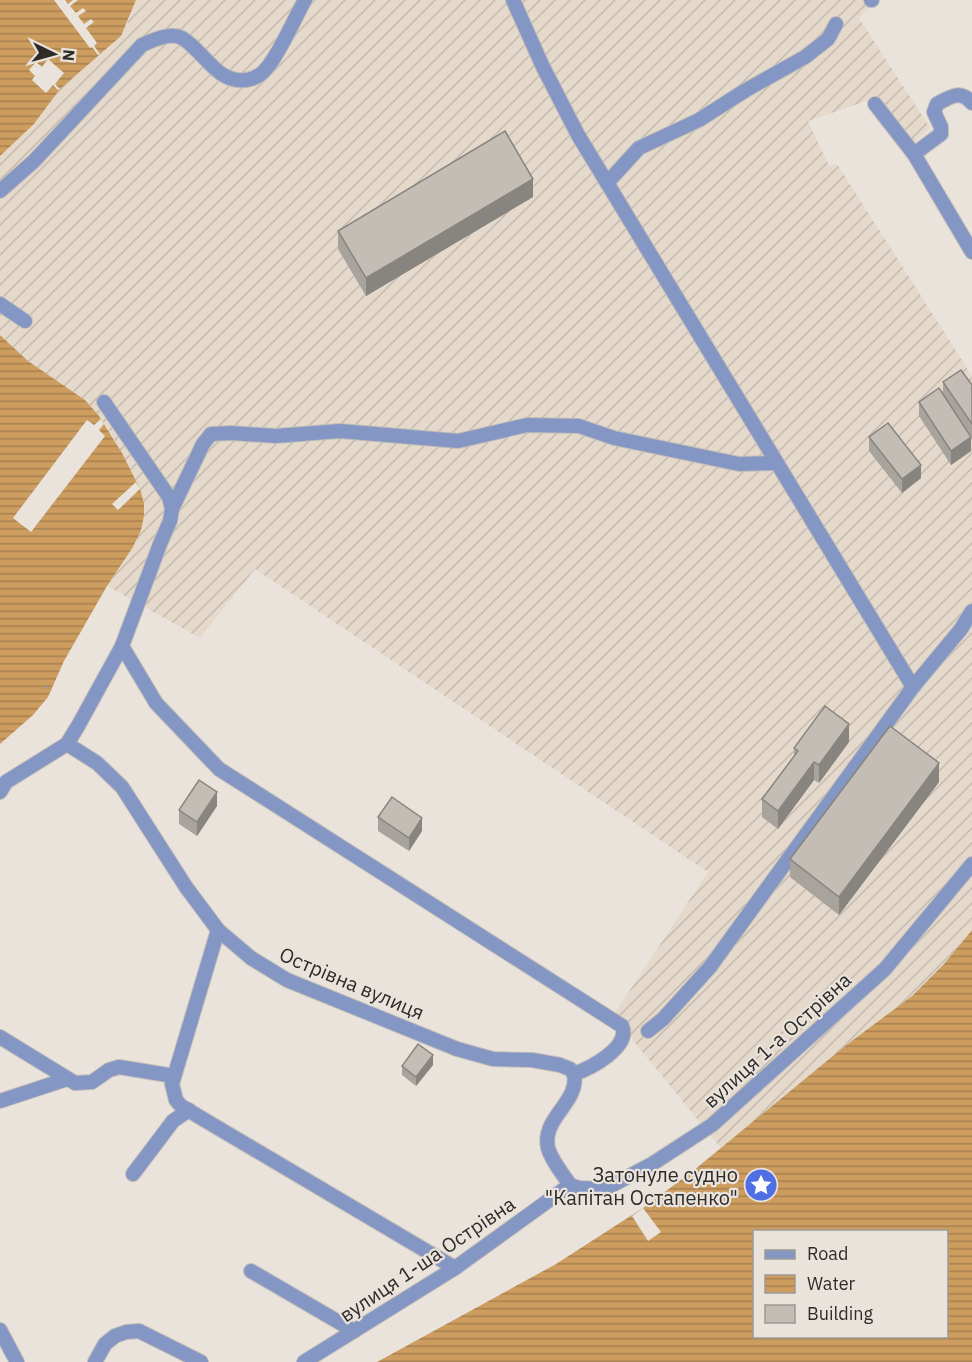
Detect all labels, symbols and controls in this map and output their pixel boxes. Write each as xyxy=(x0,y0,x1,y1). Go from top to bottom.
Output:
north arrow xyxy=(24,24,84,84)
text: N xyxy=(58,49,79,62)
street label: Острівна вулиця xyxy=(275,940,429,1026)
street label: вулиця 1-а Острівна xyxy=(697,966,857,1114)
place label: Затонуле судно "Капітан Остапенко" xyxy=(545,1161,738,1211)
place icon: Затонуле судно "Капітан Остапенко" xyxy=(743,1167,779,1203)
street label: вулиця 1-ша Острівна xyxy=(334,1190,520,1328)
legend xyxy=(753,1230,948,1338)
text: Road xyxy=(807,1242,848,1265)
text: Water xyxy=(807,1272,856,1295)
text: Building xyxy=(807,1302,874,1325)

